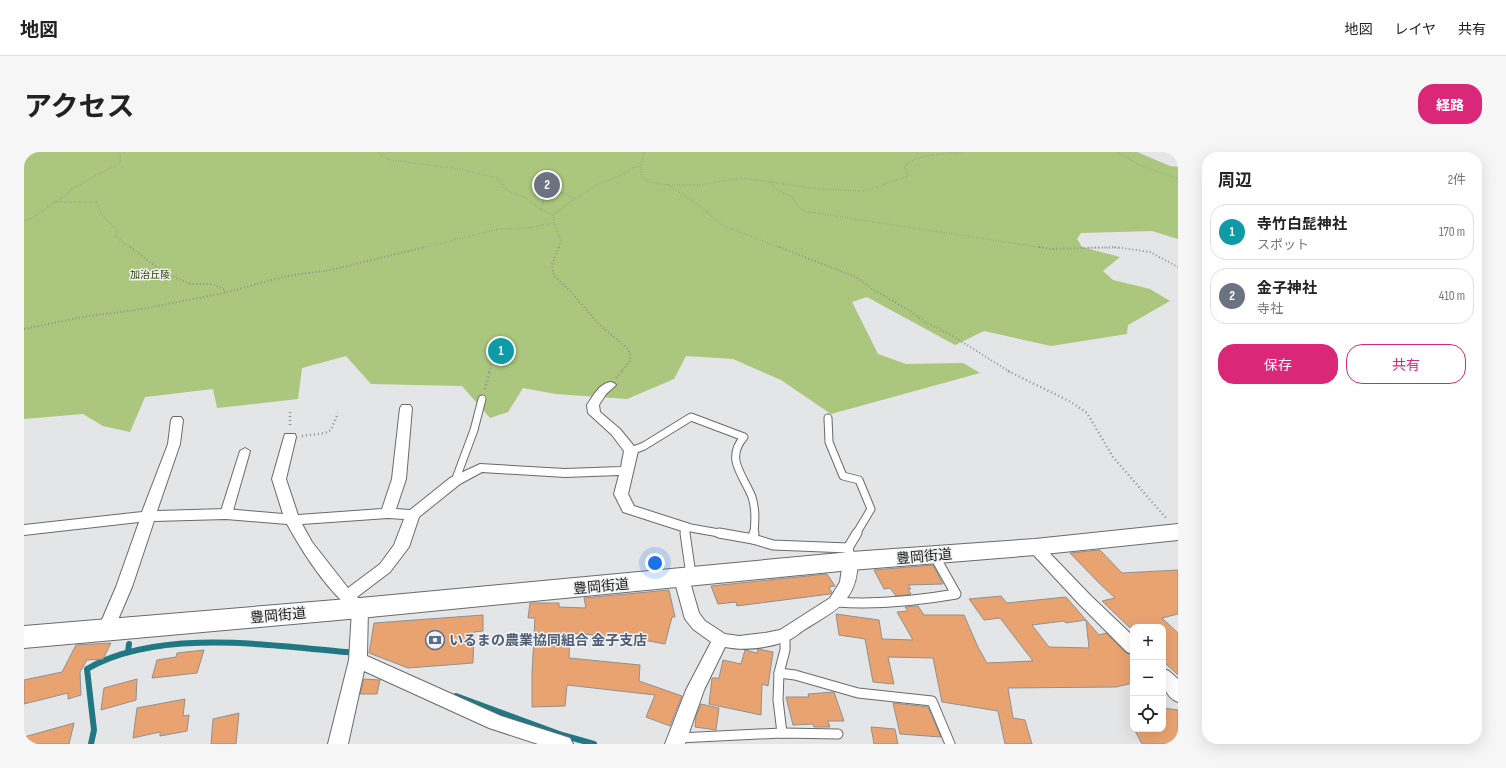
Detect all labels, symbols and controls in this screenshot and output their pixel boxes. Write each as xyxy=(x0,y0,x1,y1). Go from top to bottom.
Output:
text: 地図 xyxy=(20,19,58,42)
text: 地図 xyxy=(1344,21,1372,38)
text: レイヤ xyxy=(1394,21,1436,38)
text: 共有 xyxy=(1458,21,1486,38)
button: 経路 xyxy=(1418,84,1482,124)
text: アクセス xyxy=(24,91,135,124)
pin: 2 xyxy=(534,170,560,200)
text: 周辺 xyxy=(1218,171,1252,191)
text: 2件 xyxy=(1448,172,1466,188)
text: 寺竹白髭神社 xyxy=(1257,215,1347,234)
text: 1 xyxy=(1229,224,1235,240)
text: 170 m xyxy=(1439,224,1465,240)
text: スポット xyxy=(1257,237,1309,253)
park label: 加治丘陵 xyxy=(130,269,170,281)
text: 金子神社 xyxy=(1257,279,1317,298)
text: 2 xyxy=(1229,288,1235,304)
text: 410 m xyxy=(1439,288,1465,304)
text: 寺社 xyxy=(1257,301,1283,317)
pin: 1 xyxy=(488,336,514,366)
button: 保存 xyxy=(1218,344,1338,384)
button: 共有 xyxy=(1346,344,1466,384)
street label: 豊岡街道 xyxy=(895,546,953,567)
your location xyxy=(645,553,665,573)
street label: 豊岡街道 xyxy=(572,576,630,597)
street label: 豊岡街道 xyxy=(249,605,307,626)
map controls xyxy=(1130,624,1166,732)
button: + xyxy=(1130,624,1166,660)
bank icon: いるまの農業協同組合 金子支店 xyxy=(424,629,446,651)
place label: いるまの農業協同組合 金子支店 xyxy=(449,632,647,649)
button: − xyxy=(1130,660,1166,696)
button: locate xyxy=(1130,696,1166,732)

